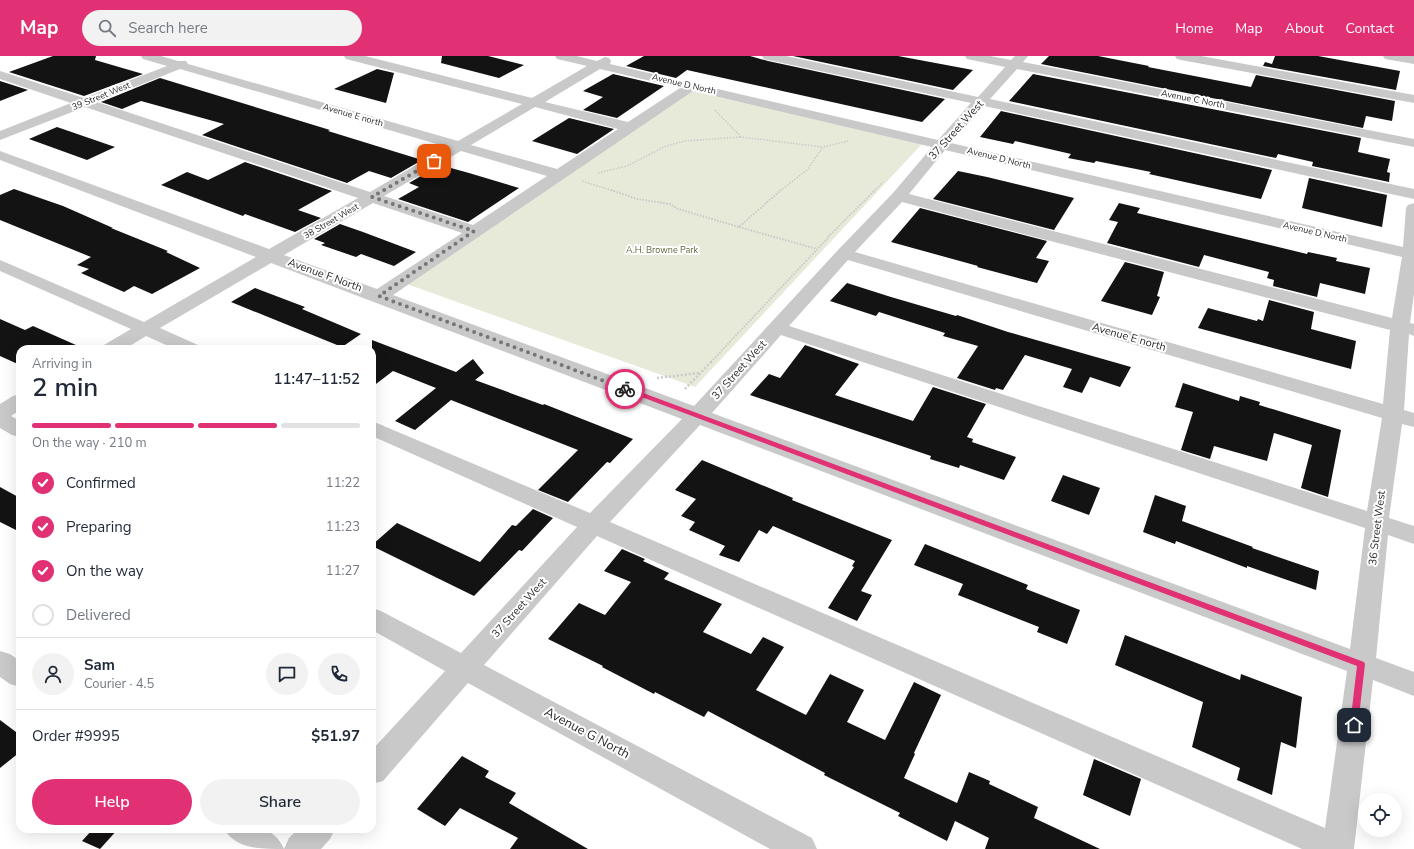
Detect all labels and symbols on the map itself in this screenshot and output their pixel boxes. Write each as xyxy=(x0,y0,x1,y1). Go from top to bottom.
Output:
street label: Avenue D North xyxy=(651,71,717,97)
street label: 39 Street West xyxy=(70,79,133,113)
street label: Avenue C North xyxy=(1160,87,1226,111)
street label: 37 Street West xyxy=(925,97,987,163)
street label: Avenue E north xyxy=(321,101,385,129)
pin xyxy=(417,144,451,178)
street label: Avenue D North xyxy=(966,144,1032,172)
street label: 38 Street West xyxy=(301,200,361,242)
street label: Avenue D North xyxy=(1282,219,1348,245)
park label: A.H. Browne Park xyxy=(626,244,698,256)
street label: Avenue F North xyxy=(286,255,364,295)
street label: Avenue E north xyxy=(1090,319,1168,355)
street label: 37 Street West xyxy=(708,337,770,403)
courier xyxy=(605,369,645,409)
street label: 36 Street West xyxy=(1365,490,1389,566)
street label: 37 Street West xyxy=(488,575,550,641)
street label: Avenue G North xyxy=(541,703,633,763)
pin xyxy=(1337,708,1371,742)

